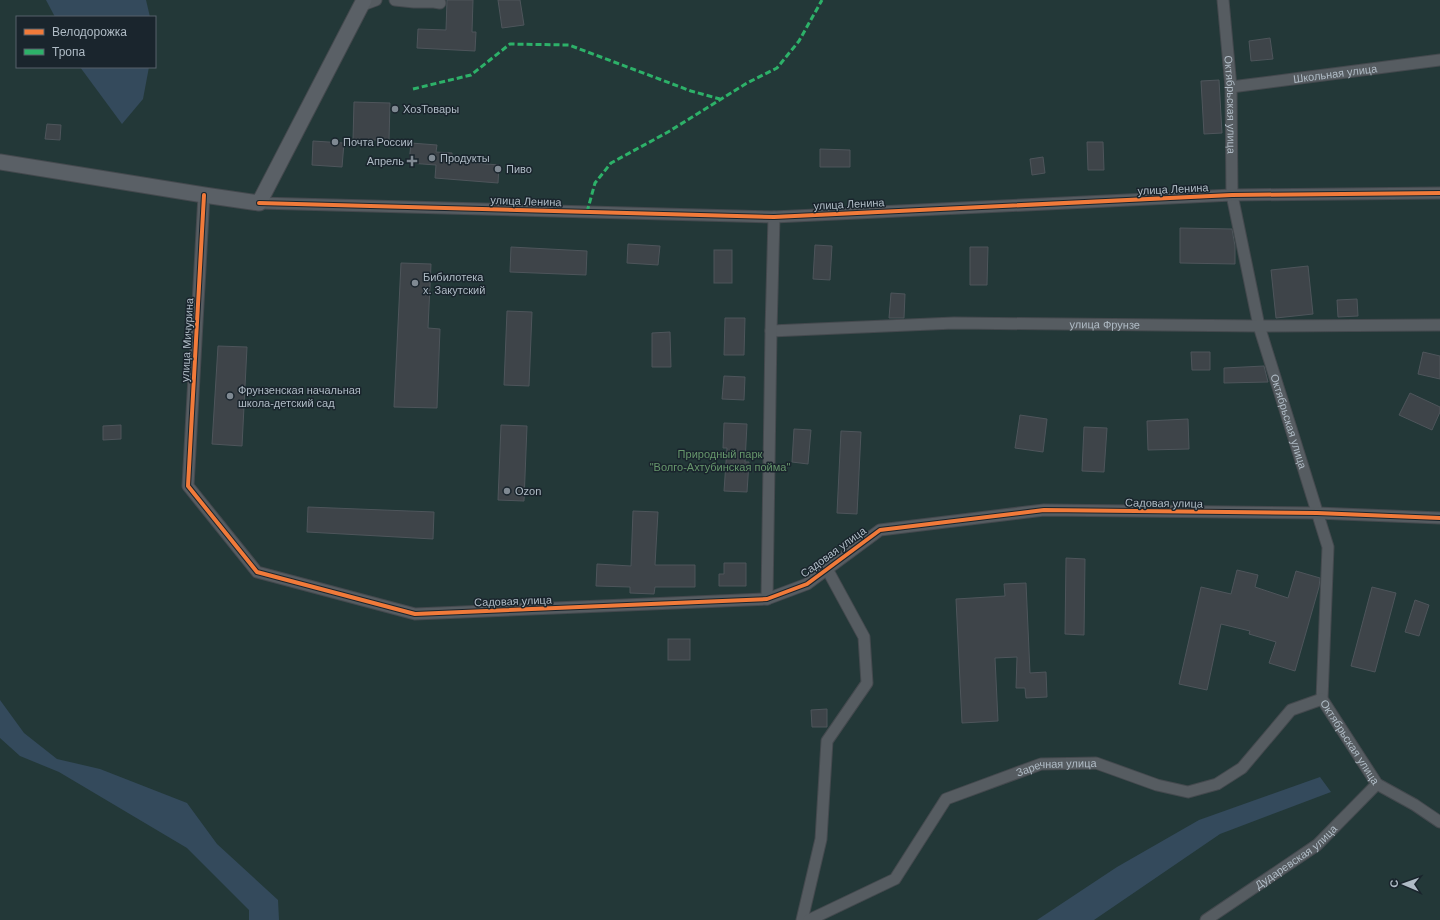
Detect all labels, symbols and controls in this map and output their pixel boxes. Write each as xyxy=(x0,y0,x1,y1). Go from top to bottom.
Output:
legend xyxy=(16,16,156,68)
text: Велодорожка xyxy=(52,25,127,39)
text: Тропа xyxy=(52,45,86,59)
street label: Октябрьская улица xyxy=(1222,55,1238,155)
street label: Школьная улица xyxy=(1292,62,1379,85)
place label: ХозТовары xyxy=(403,103,459,115)
marker: ХозТовары xyxy=(390,104,400,114)
place label: Почта России xyxy=(343,136,413,148)
marker: Почта России xyxy=(330,137,340,147)
place label: Продукты xyxy=(440,152,490,164)
marker: Продукты xyxy=(427,153,437,163)
place label: Апрель xyxy=(367,155,404,167)
marker: Апрель xyxy=(407,156,417,166)
place label: Пиво xyxy=(506,163,532,175)
marker: Пиво xyxy=(493,164,503,174)
street label: улица Ленина xyxy=(1137,181,1210,197)
street label: улица Ленина xyxy=(490,194,563,208)
street label: улица Ленина xyxy=(813,196,886,212)
place label: Бибилотека х. Закутский xyxy=(423,271,485,296)
marker: Бибилотека х. Закутский xyxy=(410,278,420,288)
street label: улица Мичурина xyxy=(179,297,195,382)
street label: улица Фрунзе xyxy=(1070,318,1140,331)
street label: Октябрьская улица xyxy=(1268,372,1309,471)
place label: Фрунзенская начальная школа-детский сад xyxy=(238,384,361,409)
marker: Фрунзенская начальная школа-детский сад xyxy=(225,391,235,401)
park label: Природный парк "Волго-Ахтубинская пойма" xyxy=(650,448,790,473)
place label: Ozon xyxy=(515,485,541,497)
marker: Ozon xyxy=(502,486,512,496)
street label: Садовая улица xyxy=(1125,496,1204,510)
street label: Садовая улица xyxy=(798,524,869,580)
street label: Садовая улица xyxy=(474,594,553,608)
street label: Октябрьская улица xyxy=(1318,697,1382,787)
street label: Заречная улица xyxy=(1014,757,1098,779)
street label: Дударевская улица xyxy=(1253,822,1340,891)
north arrow xyxy=(1384,864,1424,904)
text: С xyxy=(1388,879,1400,888)

